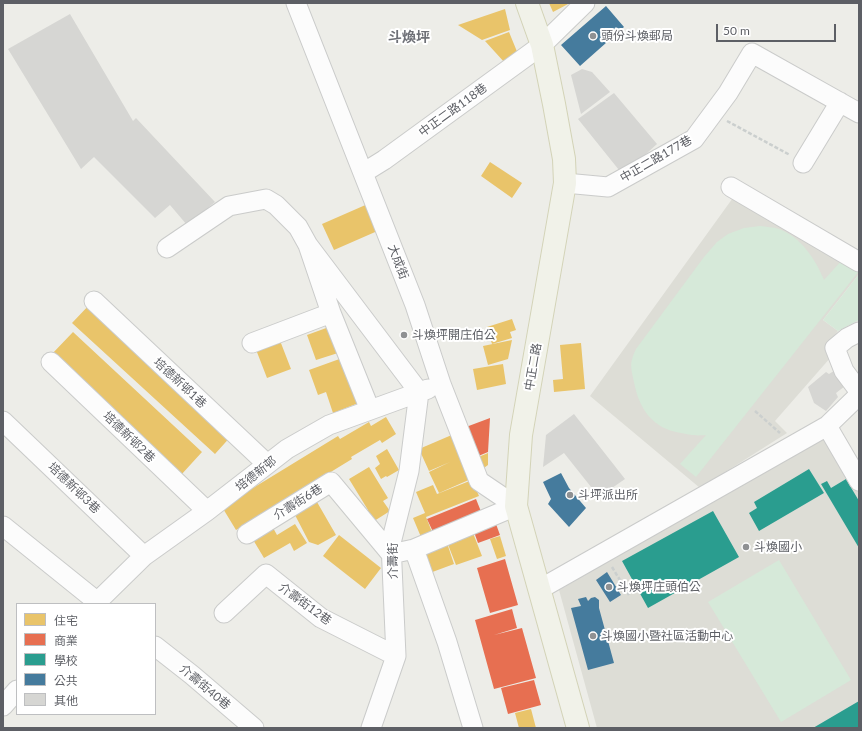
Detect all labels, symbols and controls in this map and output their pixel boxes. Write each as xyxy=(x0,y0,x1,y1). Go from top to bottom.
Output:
scale bar xyxy=(718,16,838,42)
text: 50 m xyxy=(723,23,750,38)
district label: 斗煥坪 xyxy=(388,29,430,45)
place label: 頭份斗煥郵局 xyxy=(601,29,673,43)
marker: 頭份斗煥郵局 xyxy=(588,31,598,41)
street label: 中正二路118巷 xyxy=(416,80,490,140)
street label: 中正二路177巷 xyxy=(617,133,695,185)
street label: 大成街 xyxy=(385,243,411,281)
place label: 斗煥坪開庄伯公 xyxy=(412,328,496,342)
marker: 斗煥坪開庄伯公 xyxy=(399,330,409,340)
street label: 中正二路 xyxy=(522,342,544,392)
street label: 培德新邨1巷 xyxy=(151,355,209,411)
street label: 培德新邨2巷 xyxy=(100,409,158,465)
street label: 培德新邨 xyxy=(233,454,279,494)
street label: 培德新邨3巷 xyxy=(45,460,103,516)
street label: 介壽街6巷 xyxy=(271,481,325,523)
place label: 斗坪派出所 xyxy=(578,488,638,502)
marker: 斗坪派出所 xyxy=(565,490,575,500)
place label: 斗煥國小 xyxy=(754,540,802,554)
marker: 斗煥國小 xyxy=(741,542,751,552)
street label: 介壽街 xyxy=(386,543,400,579)
street label: 介壽街12巷 xyxy=(276,580,334,628)
place label: 斗煥坪庄頭伯公 xyxy=(617,580,701,594)
marker: 斗煥坪庄頭伯公 xyxy=(604,582,614,592)
legend xyxy=(16,603,156,715)
text: 住宅 xyxy=(54,613,78,628)
place label: 斗煥國小暨社區活動中心 xyxy=(601,629,733,643)
marker: 斗煥國小暨社區活動中心 xyxy=(588,631,598,641)
text: 商業 xyxy=(54,633,78,648)
text: 學校 xyxy=(54,653,78,668)
street label: 介壽街40巷 xyxy=(177,662,233,712)
text: 公共 xyxy=(54,673,78,688)
text: 其他 xyxy=(54,693,78,708)

